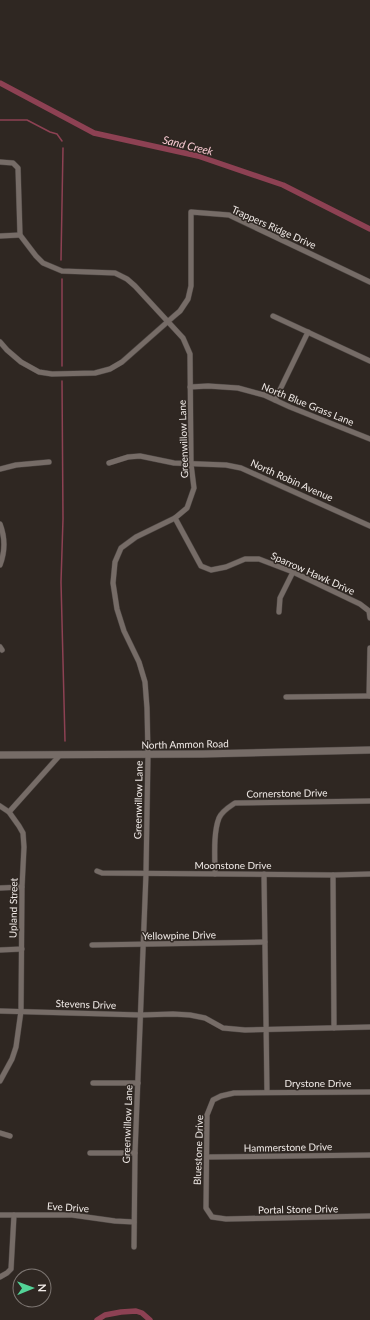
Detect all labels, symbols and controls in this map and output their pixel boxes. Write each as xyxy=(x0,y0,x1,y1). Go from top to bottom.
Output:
water label: Sand Creek xyxy=(161,132,215,158)
street label: Trappers Ridge Drive xyxy=(230,203,318,251)
street label: North Blue Grass Lane xyxy=(260,380,356,428)
street label: Greenwillow Lane xyxy=(176,400,190,478)
street label: North Robin Avenue xyxy=(249,456,335,504)
street label: Sparrow Hawk Drive xyxy=(269,549,357,597)
street label: North Ammon Road xyxy=(141,737,229,751)
street label: Greenwillow Lane xyxy=(131,761,145,839)
street label: Cornerstone Drive xyxy=(246,786,328,800)
street label: Moonstone Drive xyxy=(195,859,271,871)
street label: Upland Street xyxy=(6,877,20,938)
street label: Yellowpine Drive xyxy=(142,928,216,942)
street label: Stevens Drive xyxy=(56,997,116,1011)
street label: Drystone Drive xyxy=(284,1077,352,1089)
street label: Greenwillow Lane xyxy=(120,1085,134,1163)
street label: Bluestone Drive xyxy=(191,1115,205,1185)
street label: Hammerstone Drive xyxy=(244,1140,332,1154)
street label: Eve Drive xyxy=(47,1200,89,1214)
street label: Portal Stone Drive xyxy=(258,1202,338,1216)
north arrow xyxy=(12,1268,52,1308)
text: N xyxy=(36,1283,49,1292)

